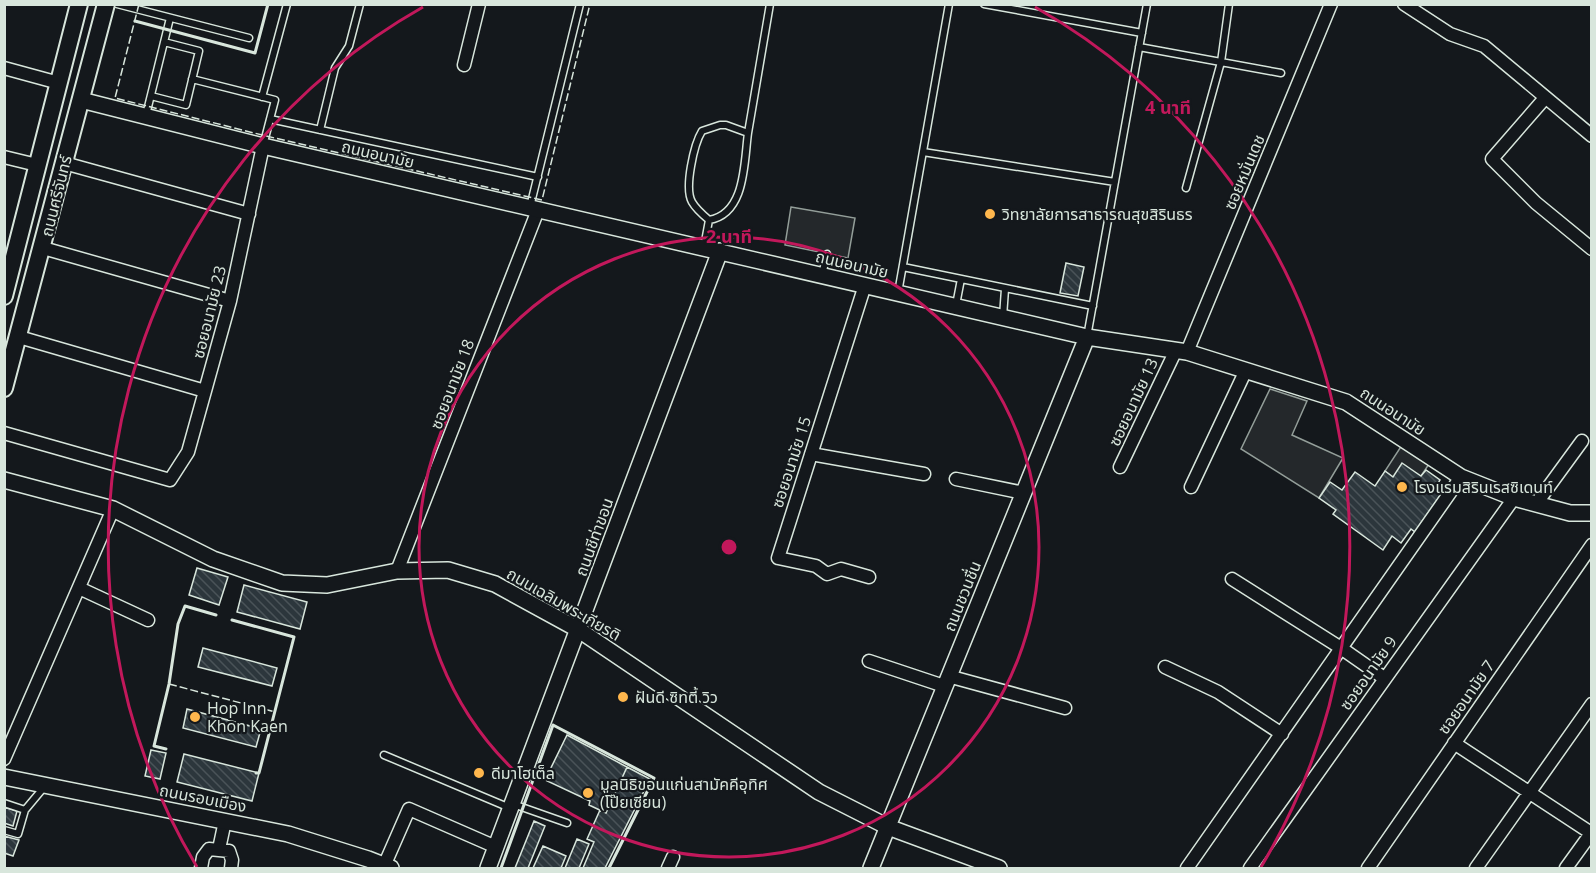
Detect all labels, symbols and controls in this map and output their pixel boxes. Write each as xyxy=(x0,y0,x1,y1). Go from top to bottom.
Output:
text: 4 นาที xyxy=(1145,95,1191,119)
street label: ซอยหมั่นเดช xyxy=(1218,131,1270,213)
street label: ถนนอนามัย xyxy=(339,135,417,173)
street label: ถนนศรีจันทร์ xyxy=(35,152,77,239)
place label: วิทยาลัยการสาธารณสุขสิรินธร xyxy=(1001,203,1193,225)
marker: วิทยาลัยการสาธารณสุขสิรินธร xyxy=(983,207,997,221)
text: 2 นาที xyxy=(706,224,752,248)
street label: ถนนอนามัย xyxy=(813,245,891,283)
street label: ซอยอนามัย 23 xyxy=(187,263,231,361)
street label: ซอยอนามัย 18 xyxy=(425,336,479,432)
street label: ซอยอนามัย 13 xyxy=(1103,354,1163,450)
street label: ถนนอนามัย xyxy=(1356,382,1430,440)
street label: ซอยอนามัย 15 xyxy=(766,413,816,511)
place label: โรงแรมสิรินเรสซิเดนท์ xyxy=(1414,476,1553,498)
marker: โรงแรมสิรินเรสซิเดนท์ xyxy=(1395,480,1409,494)
street label: ถนนชีท่าขอน xyxy=(570,495,618,579)
centre of rings xyxy=(719,537,739,557)
street label: ถนนชวนชื่น xyxy=(938,557,986,635)
street label: ถนนเฉลิมพระเกียรติ xyxy=(503,562,625,646)
street label: ซอยอนามัย 9 xyxy=(1334,632,1402,714)
street label: ซอยอนามัย 7 xyxy=(1432,656,1500,738)
place label: ฝันดี ซิทตี้ วิว xyxy=(635,686,718,708)
marker: ฝันดี ซิทตี้ วิว xyxy=(616,690,630,704)
place label: Hop Inn Khon Kaen xyxy=(207,697,288,737)
marker: Hop Inn Khon Kaen xyxy=(188,710,202,724)
place label: ดีมาโฮเต็ล xyxy=(491,762,555,784)
marker: ดีมาโฮเต็ล xyxy=(472,766,486,780)
place label: มูลนิธิขอนแก่นสามัคคีอุทิศ (โป๊ยเซียน) xyxy=(600,773,768,813)
street label: ถนนรอบเมือง xyxy=(158,779,248,817)
marker: มูลนิธิขอนแก่นสามัคคีอุทิศ (โป๊ยเซียน) xyxy=(581,786,595,800)

